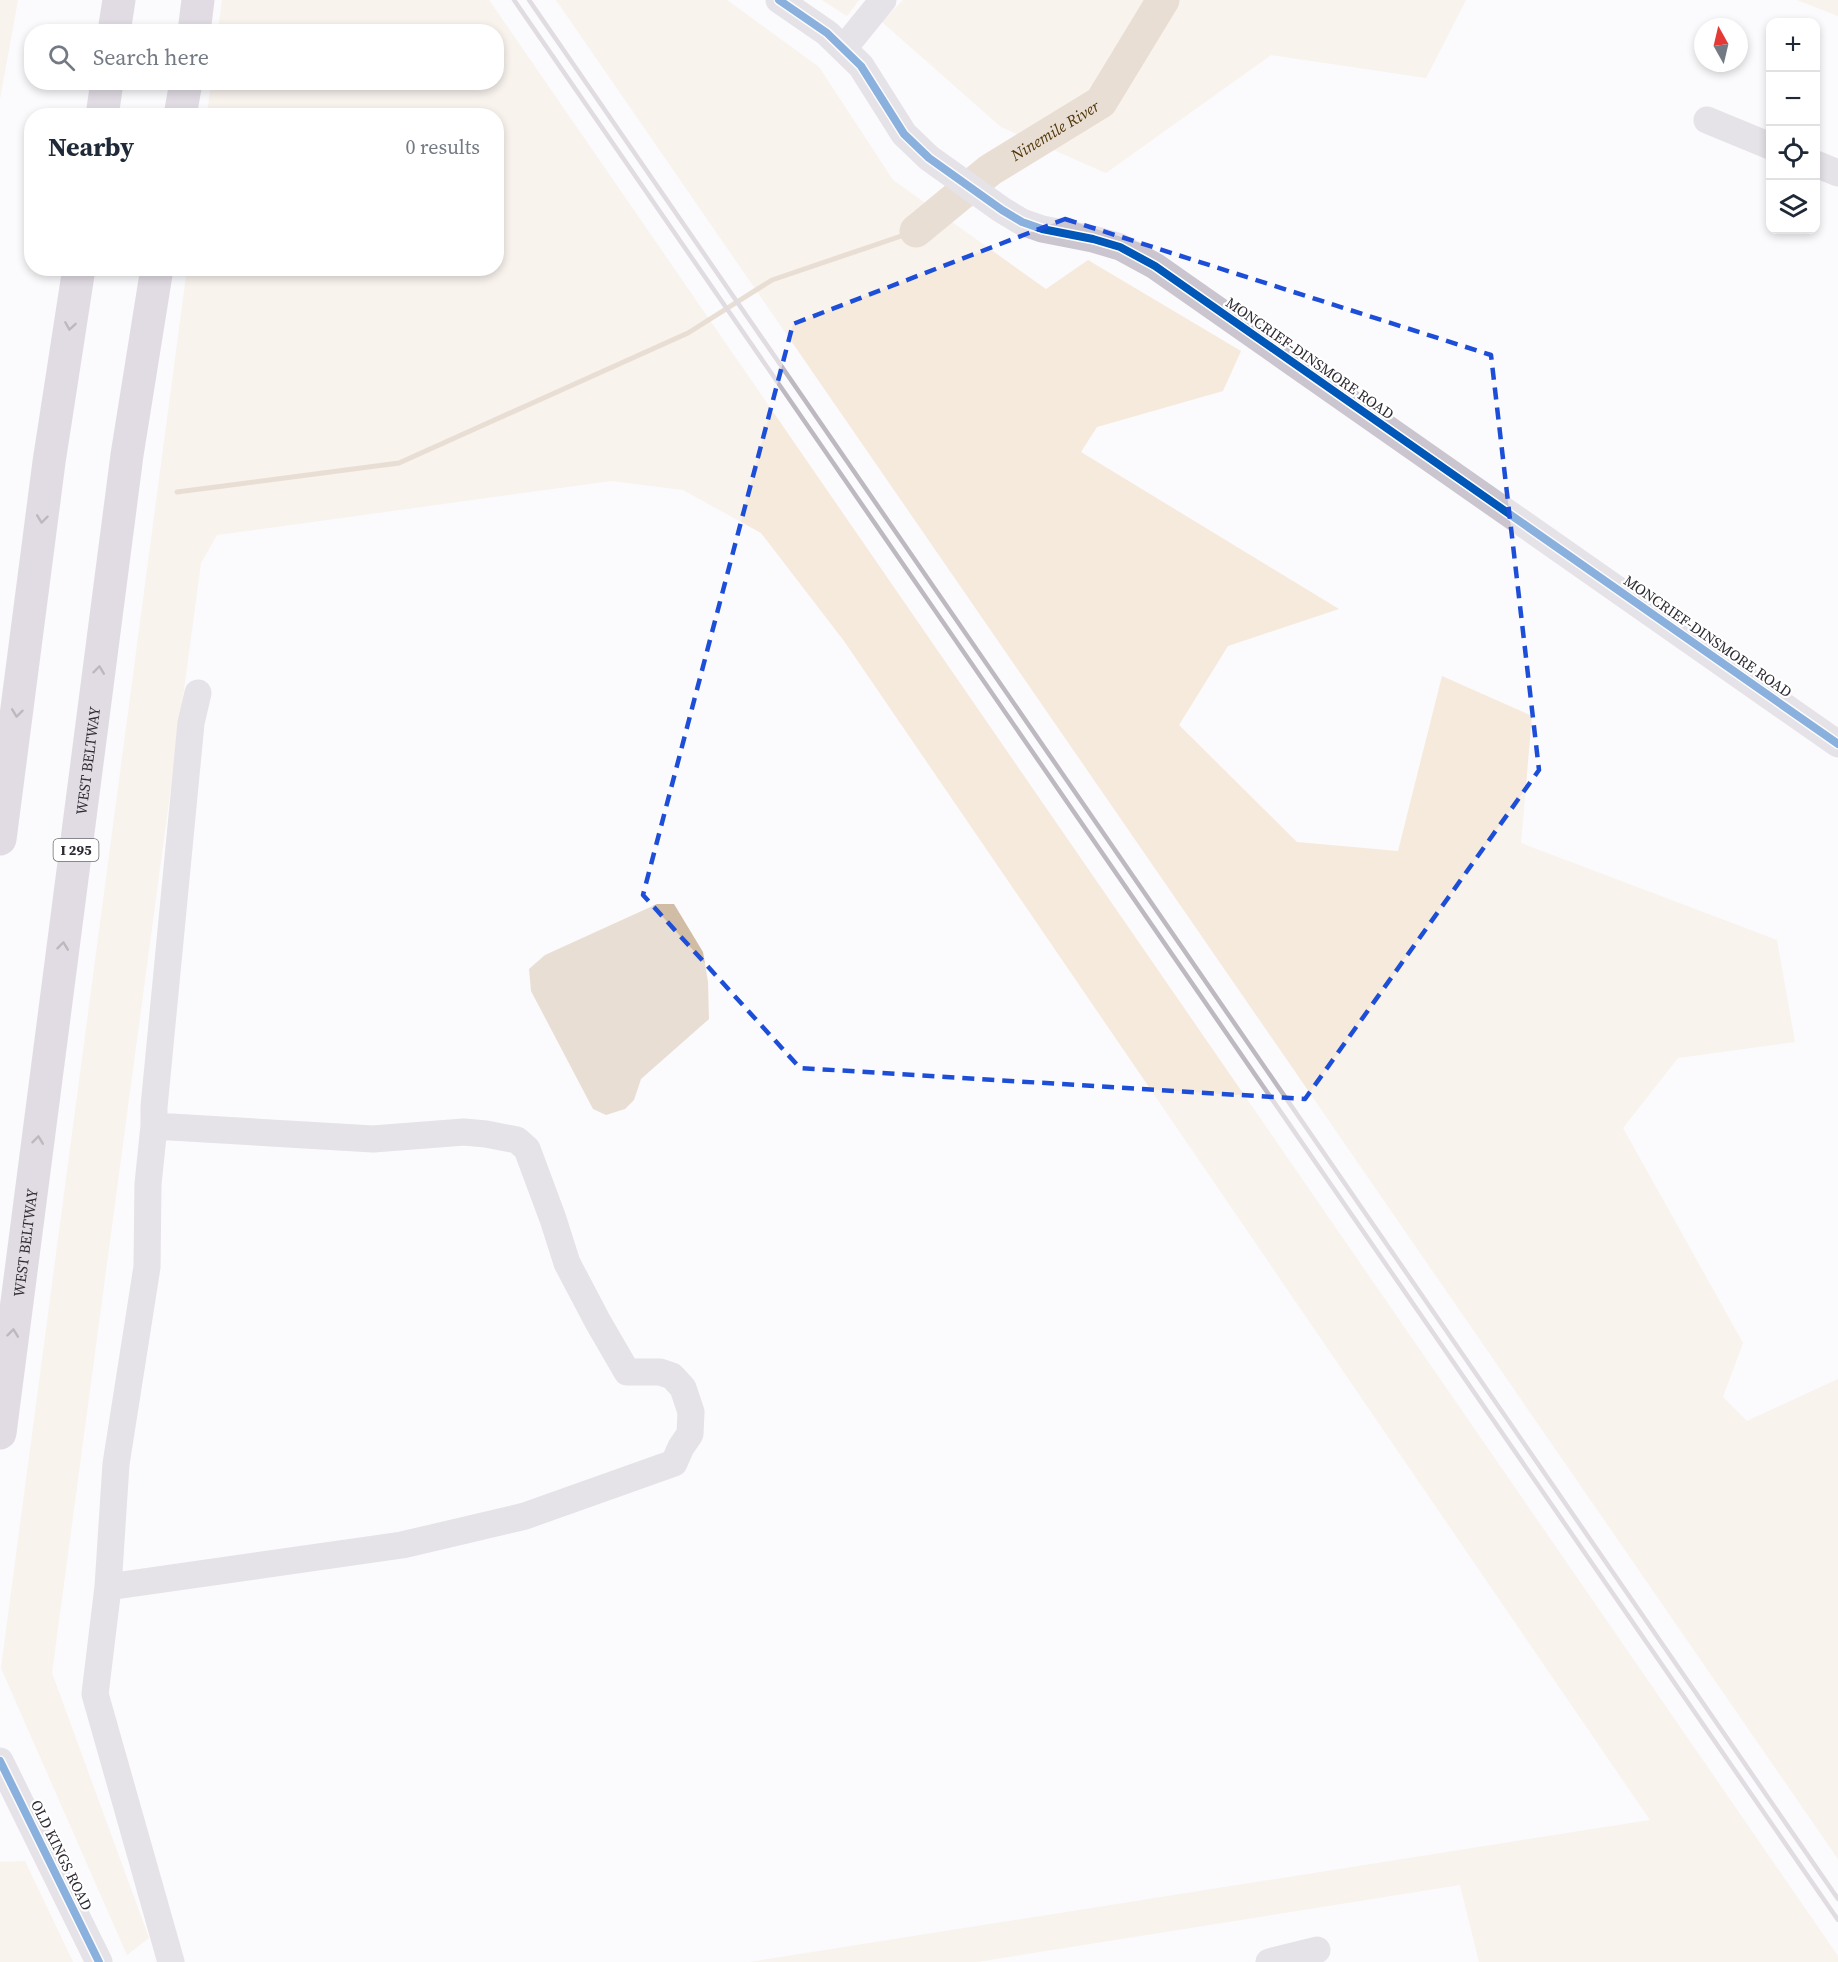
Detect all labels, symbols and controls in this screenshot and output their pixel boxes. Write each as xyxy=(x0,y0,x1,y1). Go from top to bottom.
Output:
north arrow xyxy=(1694,18,1748,72)
map controls xyxy=(1766,18,1820,234)
button: + xyxy=(1766,18,1820,72)
search box xyxy=(24,24,504,90)
icon: search xyxy=(45,41,78,74)
text: Search here xyxy=(93,42,209,72)
button: − xyxy=(1766,72,1820,126)
water label: Ninemile River xyxy=(1006,94,1104,166)
button: locate xyxy=(1766,126,1820,180)
text: Nearby xyxy=(48,129,134,165)
text: 0 results xyxy=(405,133,480,161)
button: layers xyxy=(1766,180,1820,234)
street label: MONCRIEF-DINSMORE ROAD xyxy=(1222,292,1398,424)
one-way arrow xyxy=(64,322,76,331)
one-way arrow xyxy=(36,515,49,524)
street label: MONCRIEF-DINSMORE ROAD xyxy=(1620,570,1796,702)
one-way arrow xyxy=(93,665,105,674)
street label: WEST BELTWAY xyxy=(70,705,105,816)
one-way arrow xyxy=(11,708,23,717)
road number: I 295 xyxy=(54,839,98,861)
one-way arrow xyxy=(57,942,69,951)
one-way arrow xyxy=(32,1135,44,1144)
street label: WEST BELTWAY xyxy=(7,1187,42,1298)
one-way arrow xyxy=(6,1329,19,1338)
street label: OLD KINGS ROAD xyxy=(26,1796,98,1914)

